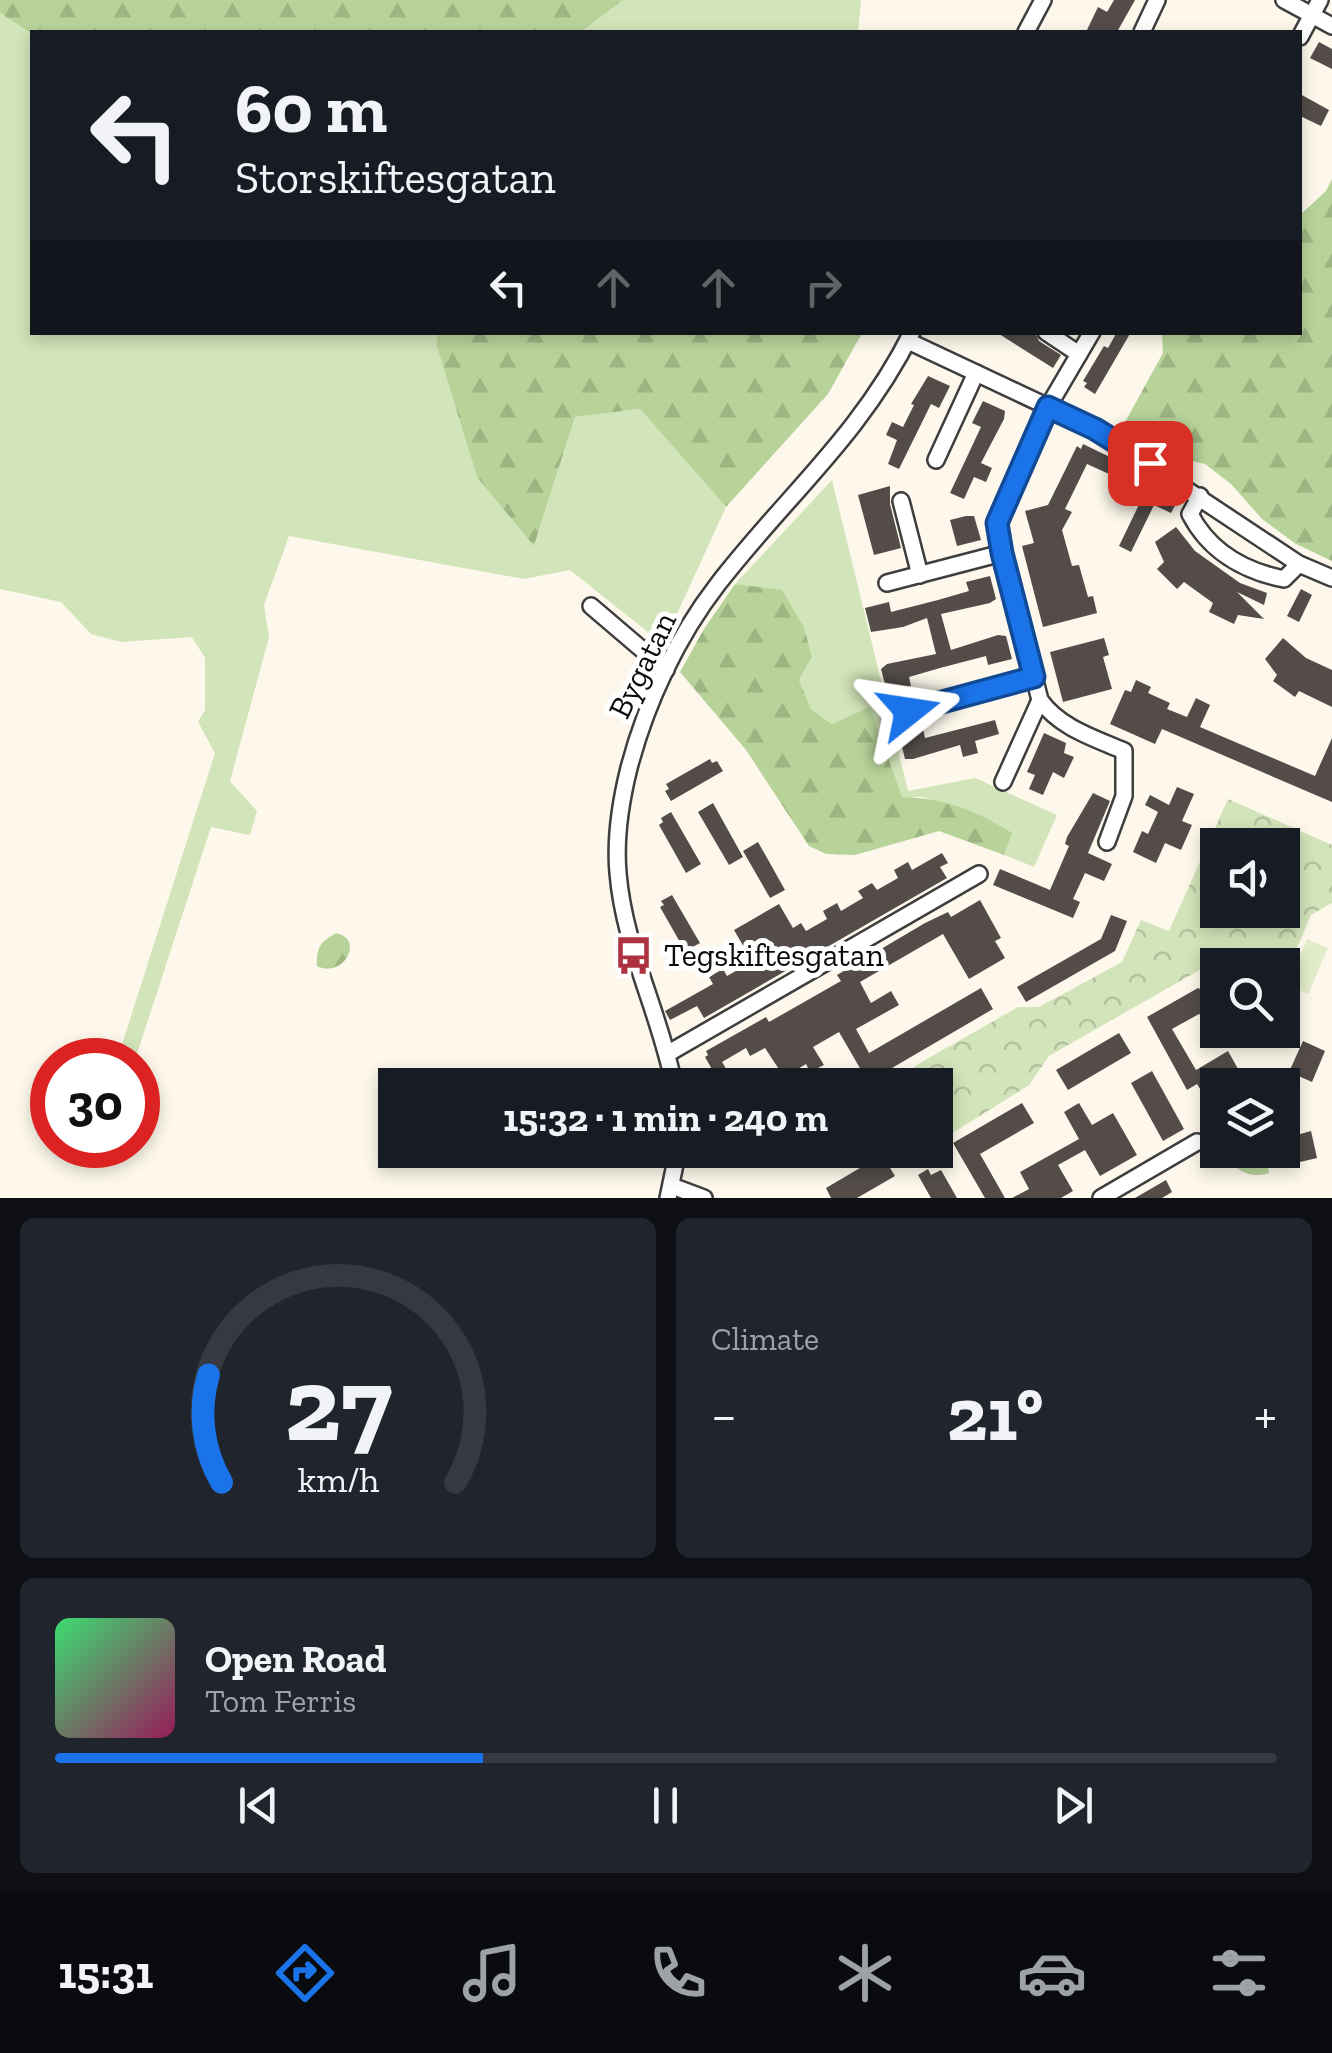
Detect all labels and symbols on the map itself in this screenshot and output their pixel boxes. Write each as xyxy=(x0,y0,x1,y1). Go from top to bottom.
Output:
pin xyxy=(1108,421,1193,506)
street label: Bygatan xyxy=(600,605,684,724)
position arrow xyxy=(857,659,961,763)
bus stop icon: Tegskiftesgatan xyxy=(613,934,655,976)
place label: Tegskiftesgatan xyxy=(664,936,884,974)
speed limit sign: 30 xyxy=(30,1038,160,1168)

